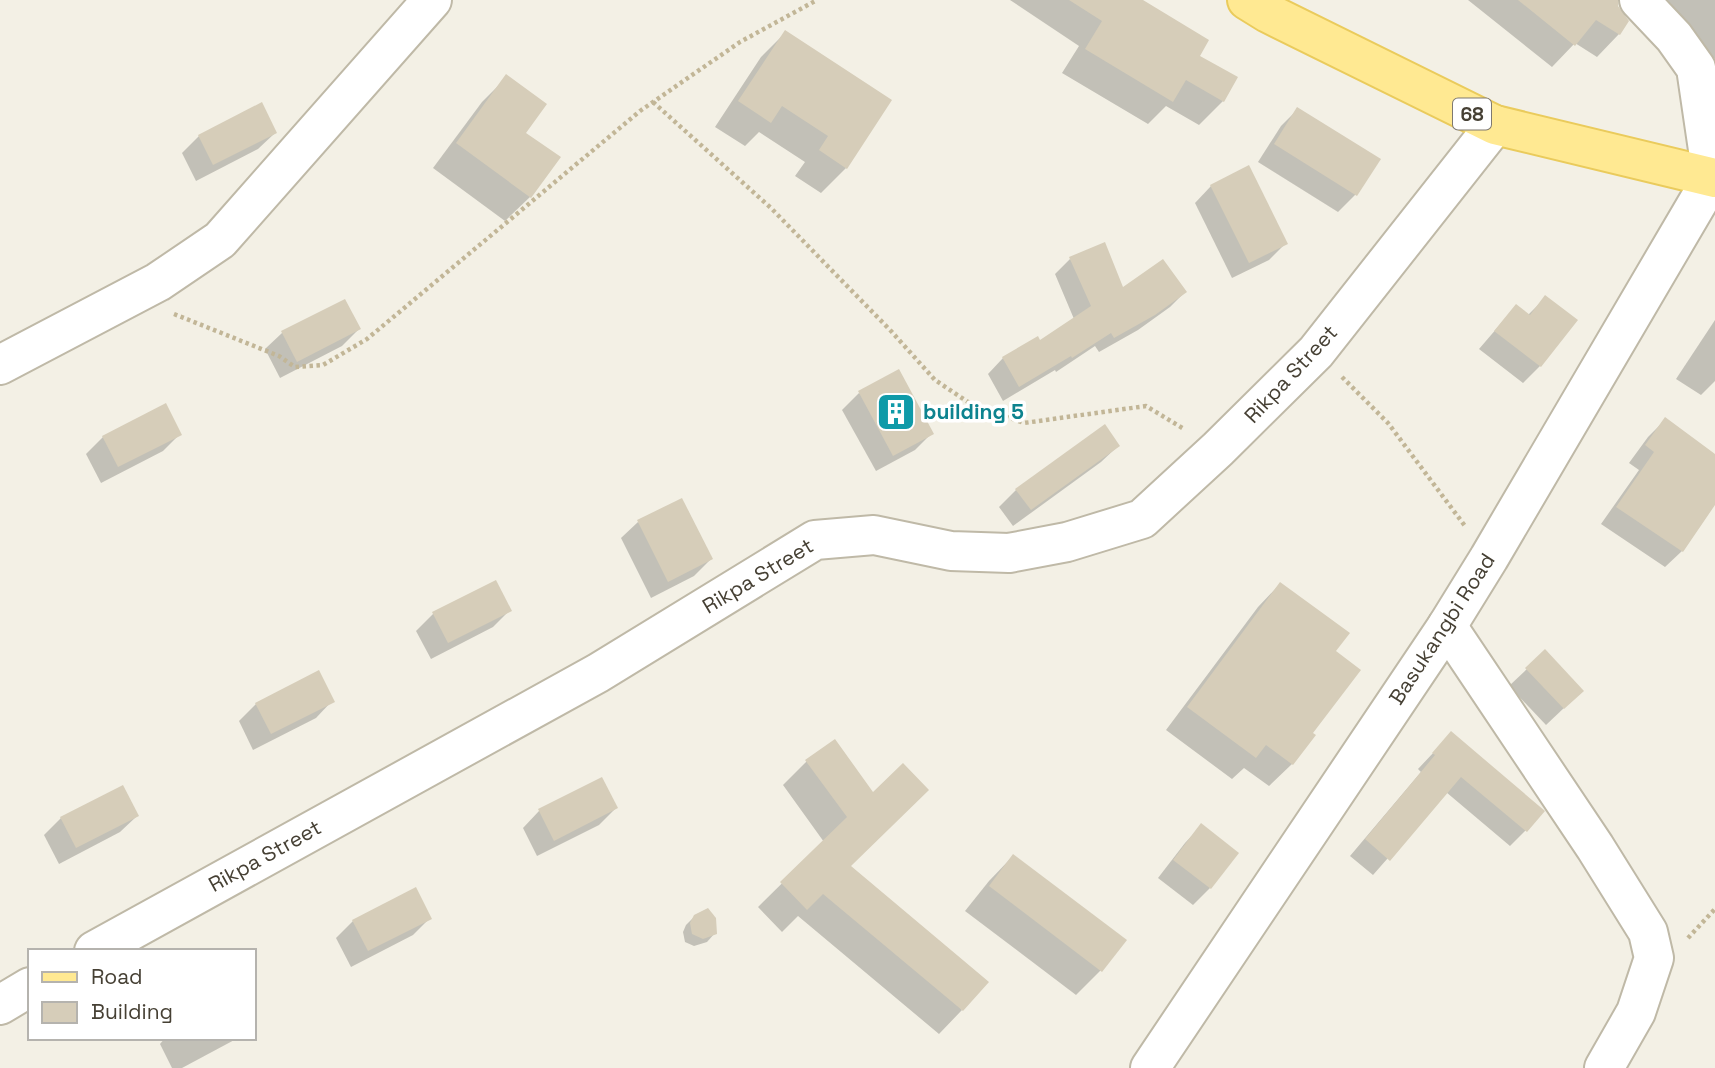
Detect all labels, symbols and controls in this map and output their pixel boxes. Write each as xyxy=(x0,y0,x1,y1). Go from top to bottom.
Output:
road number: 68 xyxy=(1453,98,1491,130)
street label: Rikpa Street xyxy=(1238,319,1343,429)
building icon: building 5 xyxy=(875,391,917,433)
place label: building 5 xyxy=(923,398,1024,425)
street label: Rikpa Street xyxy=(697,532,818,619)
street label: Basukangbi Road xyxy=(1383,548,1501,709)
street label: Rikpa Street xyxy=(204,813,326,898)
legend xyxy=(28,949,256,1040)
text: Road xyxy=(91,963,143,990)
text: Building xyxy=(91,998,173,1025)

